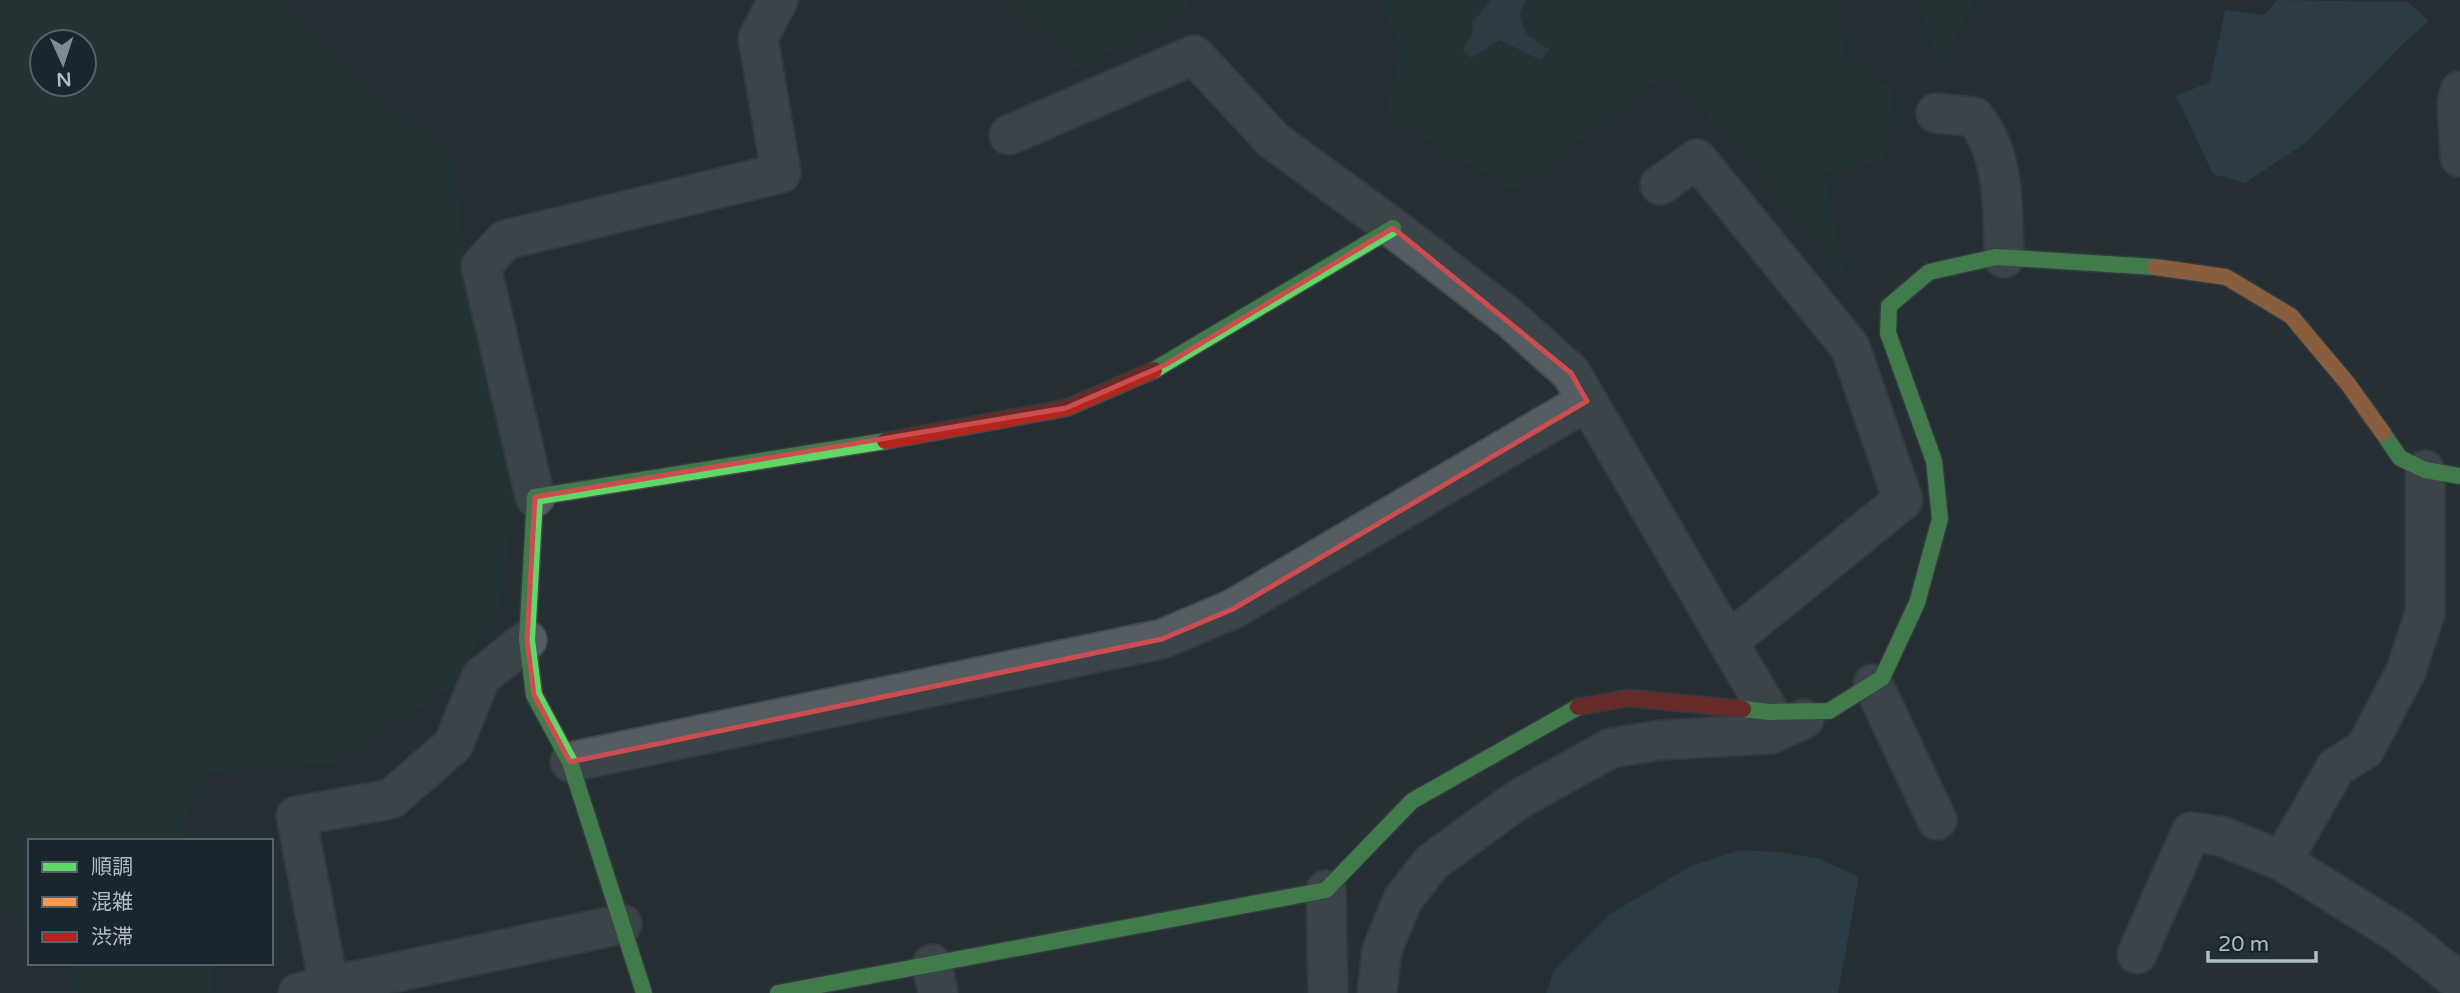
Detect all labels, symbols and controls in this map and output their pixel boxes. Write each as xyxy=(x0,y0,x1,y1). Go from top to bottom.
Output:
north arrow xyxy=(28,28,98,98)
text: N xyxy=(56,68,72,90)
legend xyxy=(28,839,273,965)
text: 順調 xyxy=(91,855,133,880)
text: 混雑 xyxy=(91,890,133,915)
scale bar xyxy=(2208,920,2316,964)
text: 渋滞 xyxy=(91,925,133,950)
text: 20 m xyxy=(2218,932,2269,957)

